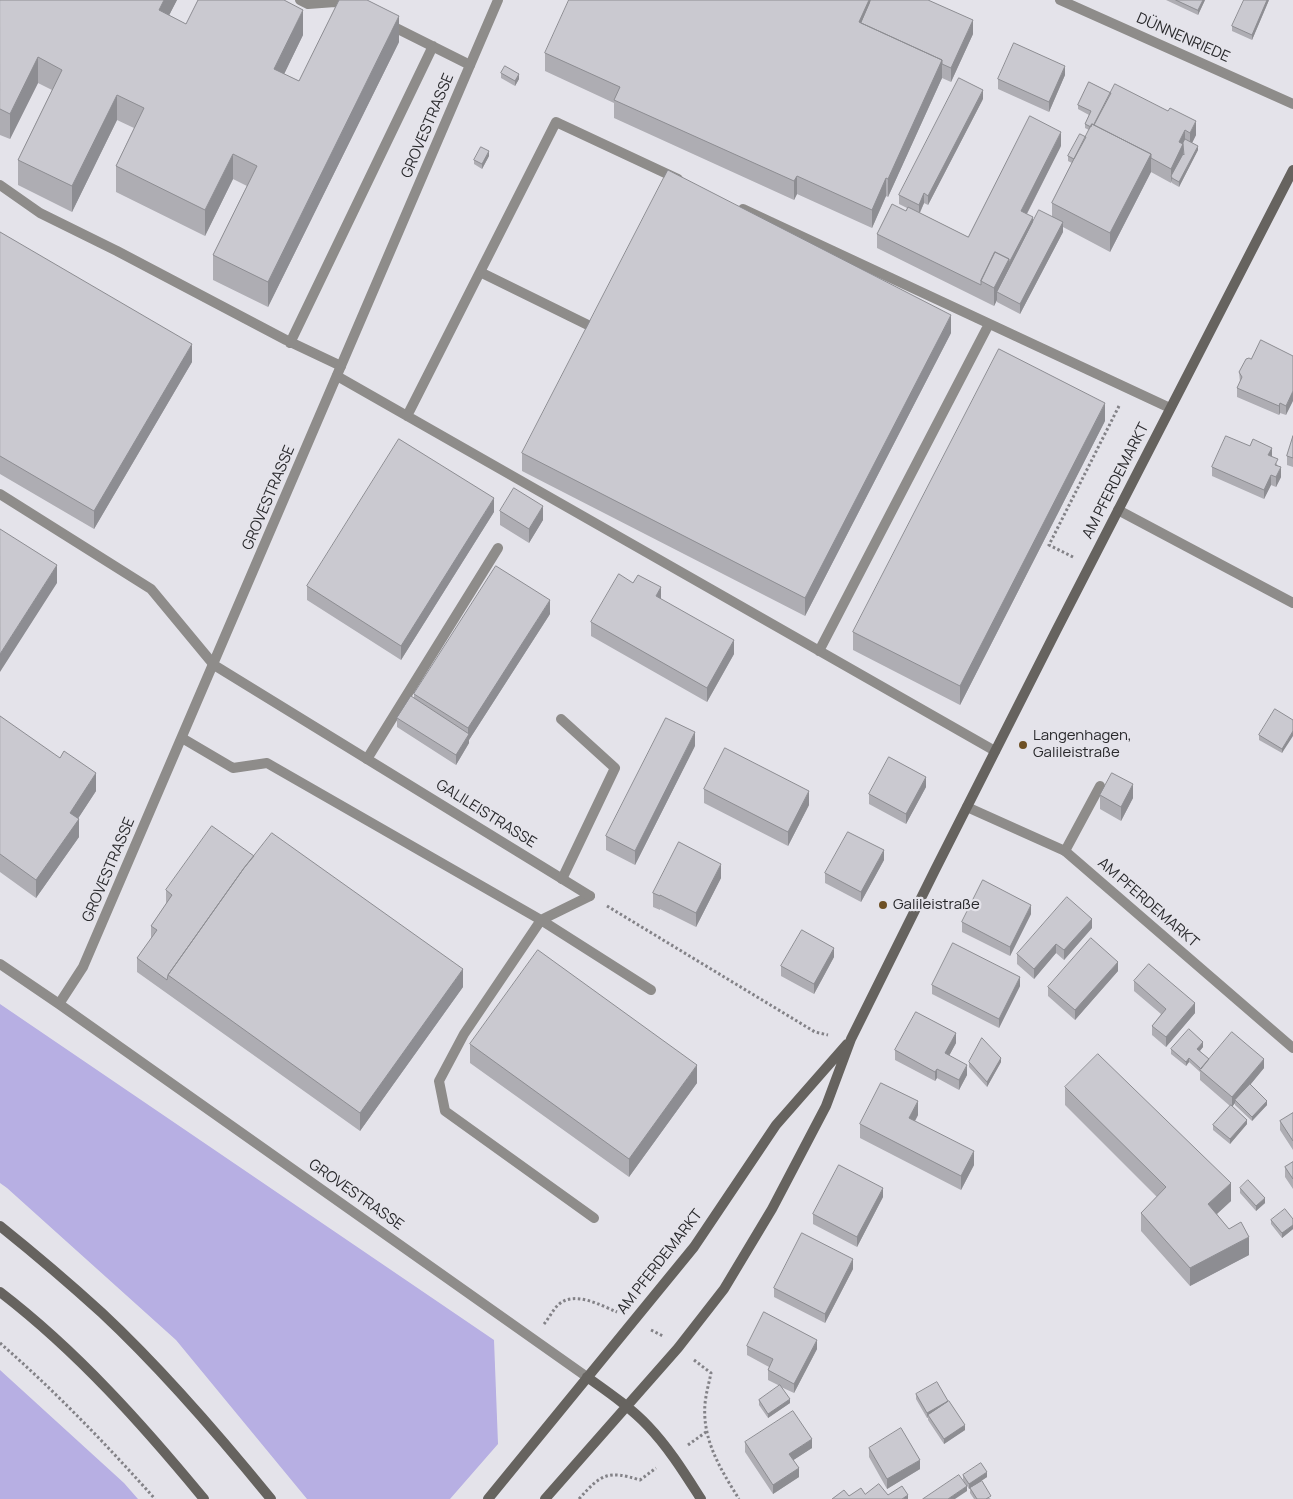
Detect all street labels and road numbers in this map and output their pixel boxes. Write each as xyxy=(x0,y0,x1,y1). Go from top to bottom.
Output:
street label: DÜNNENRIEDE xyxy=(1134,9,1232,67)
street label: GROVESTRASSE xyxy=(398,71,458,181)
street label: AM PFERDEMARKT xyxy=(1079,420,1153,542)
street label: GROVESTRASSE xyxy=(239,443,299,553)
street label: GALILEISTRASSE xyxy=(433,776,539,852)
street label: GROVESTRASSE xyxy=(79,815,139,925)
street label: AM PFERDEMARKT xyxy=(1094,854,1202,952)
street label: GROVESTRASSE xyxy=(305,1156,407,1234)
street label: AM PFERDEMARKT xyxy=(614,1206,706,1318)

